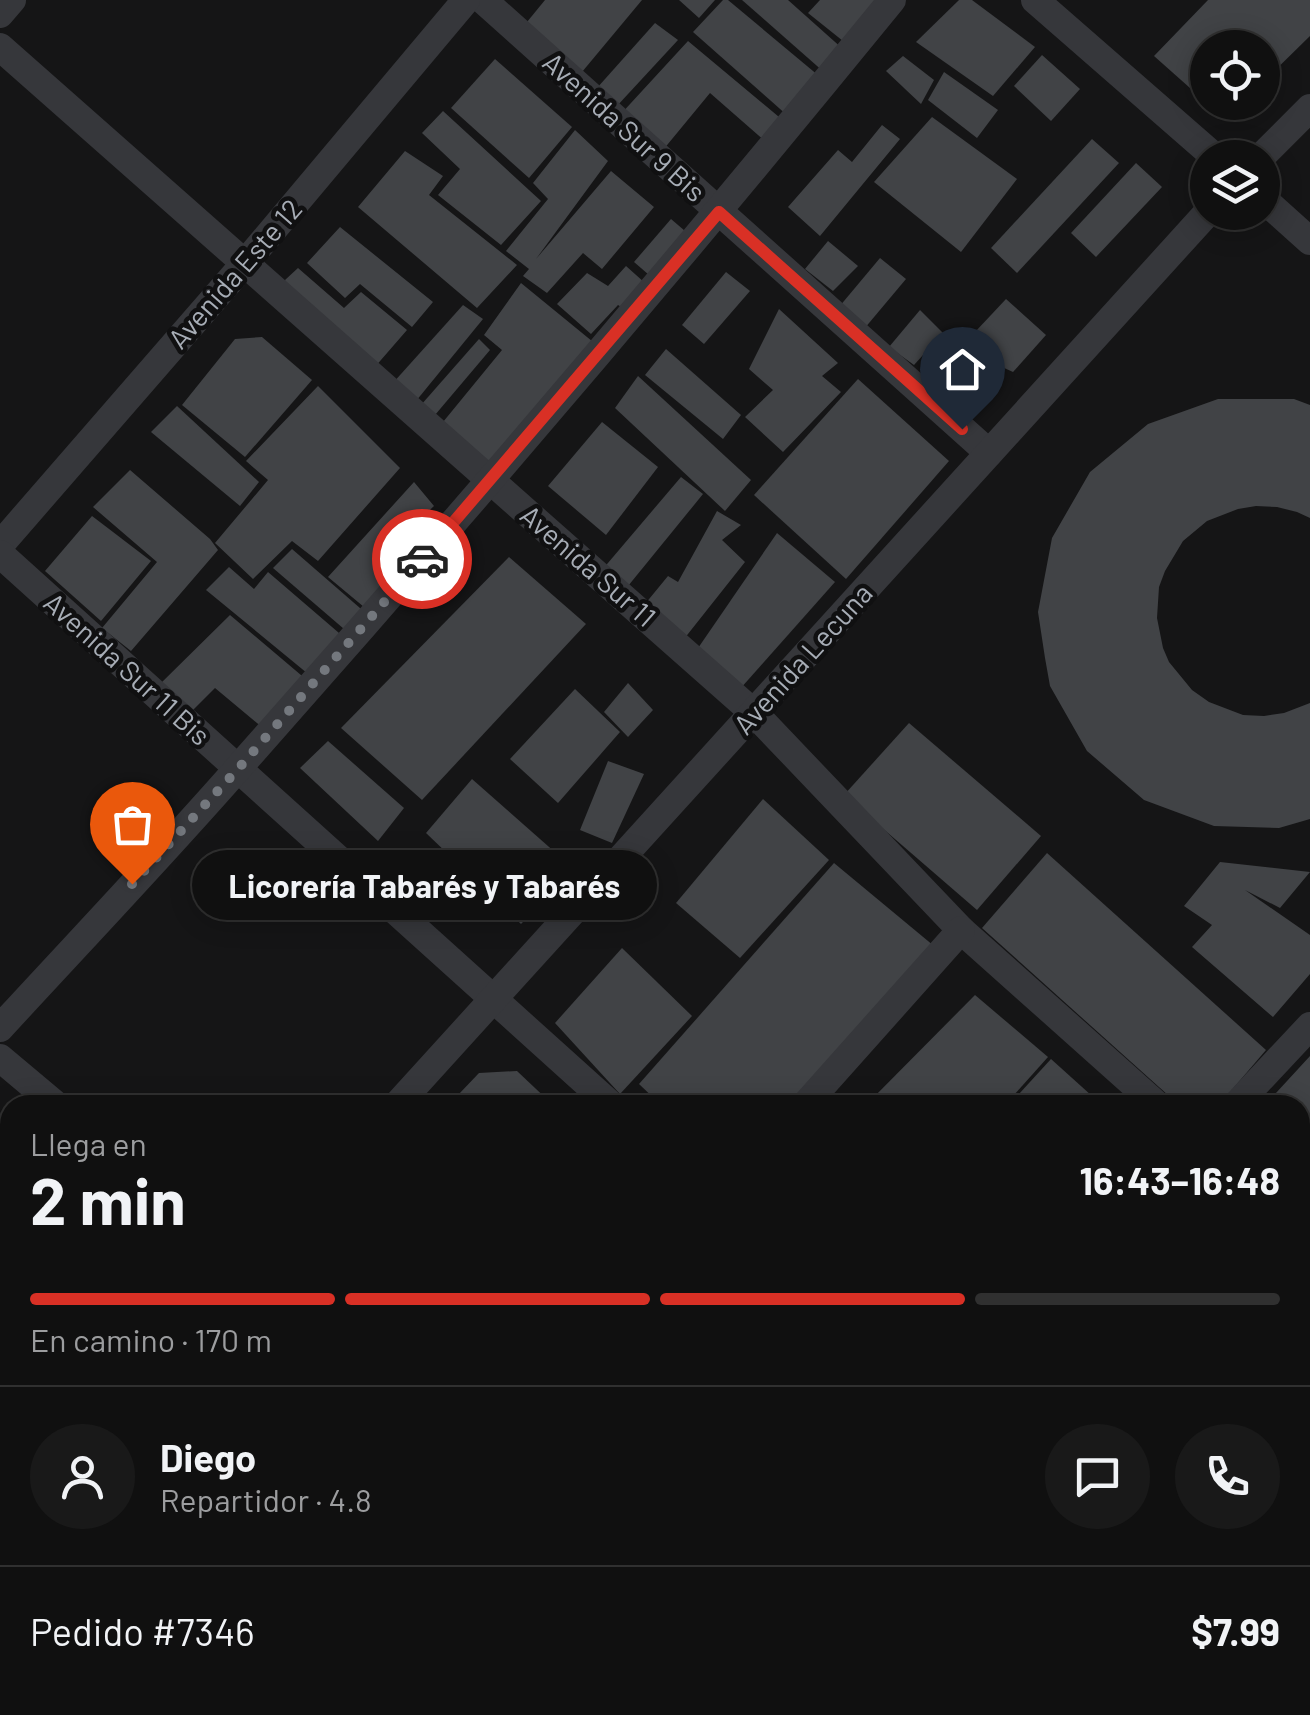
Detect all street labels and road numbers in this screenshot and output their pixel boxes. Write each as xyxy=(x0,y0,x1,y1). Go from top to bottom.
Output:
street label: Avenida Sur 9 Bis xyxy=(536,44,713,208)
street label: Avenida Este 12 xyxy=(160,192,308,355)
street label: Avenida Sur 11 xyxy=(514,497,663,633)
street label: Avenida Lecuna xyxy=(726,576,879,741)
street label: Avenida Sur 11 Bis xyxy=(38,585,218,752)

